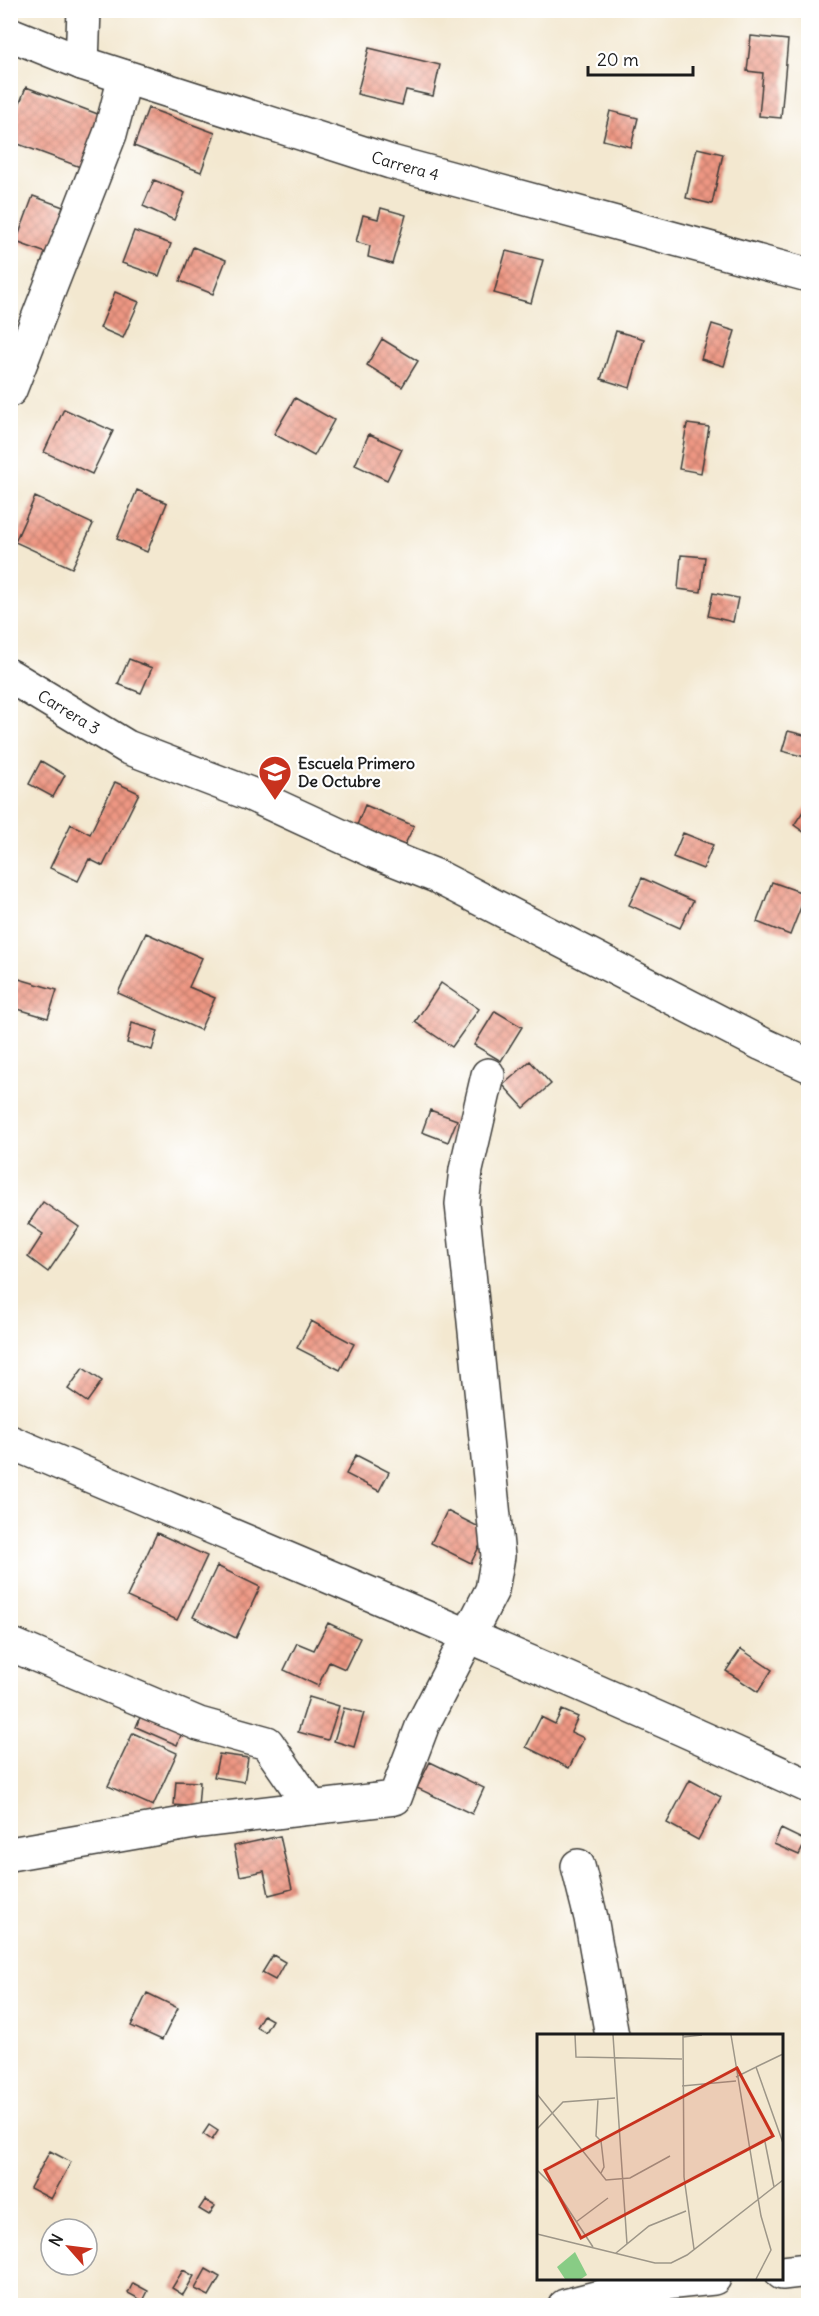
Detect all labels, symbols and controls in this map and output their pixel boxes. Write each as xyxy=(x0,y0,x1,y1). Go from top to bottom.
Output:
scale bar xyxy=(588,39,693,77)
text: 20 m xyxy=(597,48,639,71)
street label: Carrera 4 xyxy=(369,146,441,185)
street label: Carrera 3 xyxy=(34,685,104,738)
place label: Escuela Primero De Octubre xyxy=(298,753,415,791)
school or university icon: Escuela Primero De Octubre xyxy=(257,754,293,801)
inset map xyxy=(537,2034,783,2280)
north arrow xyxy=(39,2217,99,2277)
text: N xyxy=(44,2230,67,2250)

